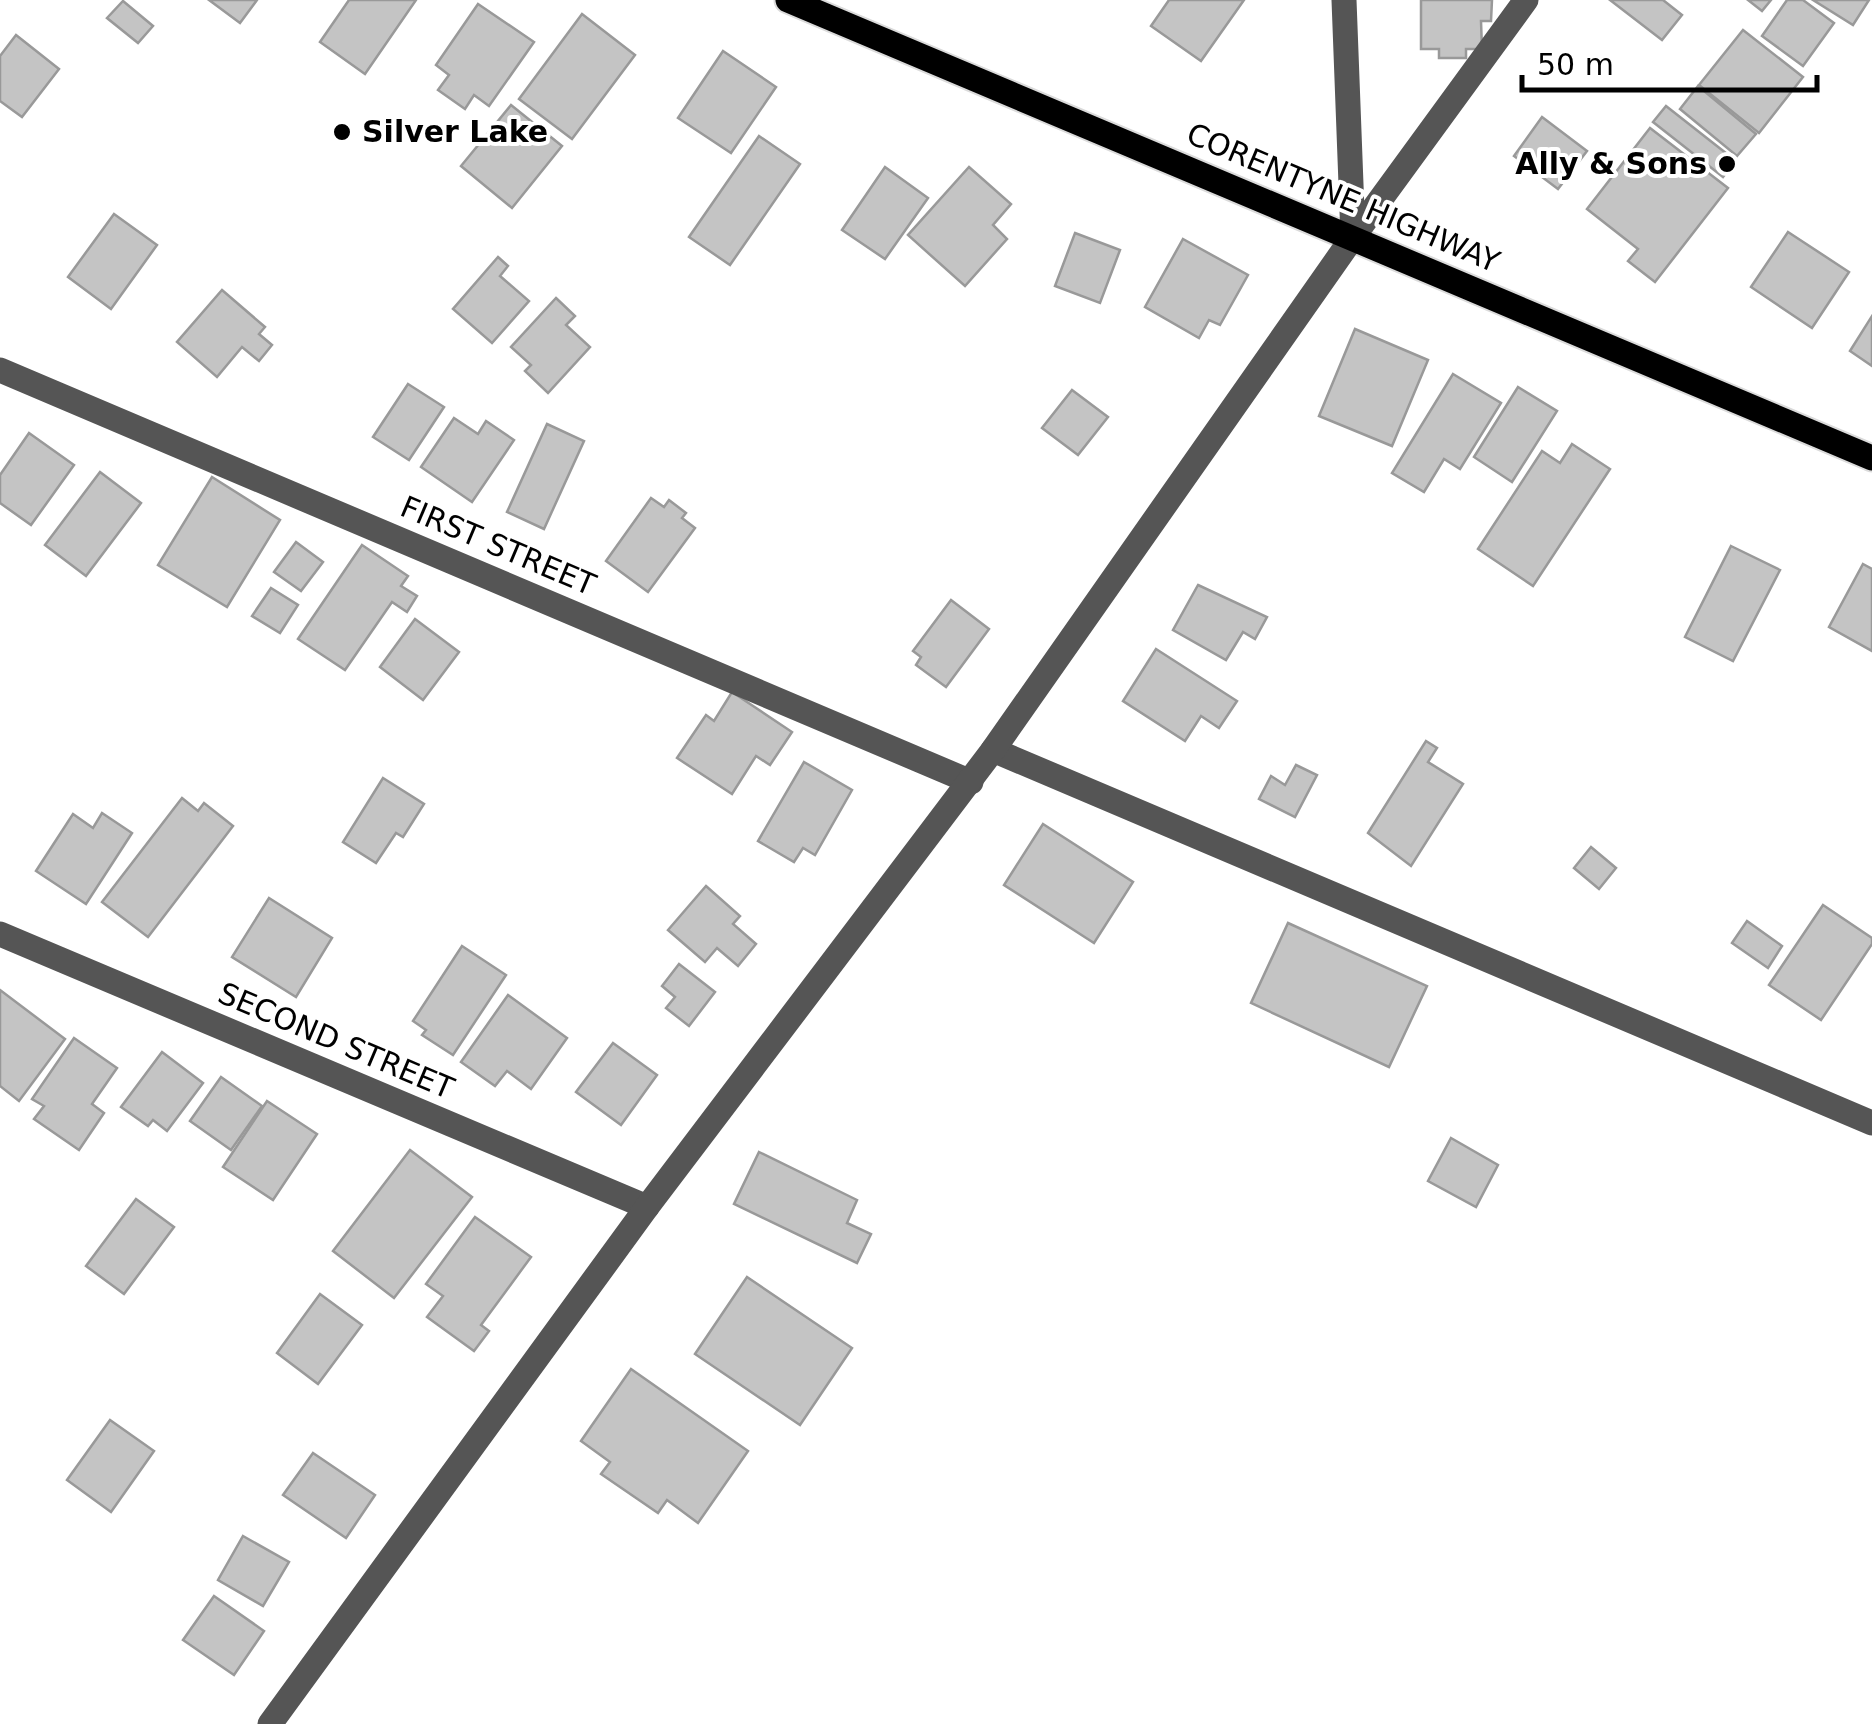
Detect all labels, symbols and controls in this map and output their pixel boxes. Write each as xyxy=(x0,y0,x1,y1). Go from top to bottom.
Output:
scale bar xyxy=(1522,30,1817,92)
text: 50 m xyxy=(1537,47,1614,82)
place label: Silver Lake xyxy=(362,114,548,149)
street label: CORENTYNE HIGHWAY xyxy=(1182,116,1505,280)
marker: Silver Lake xyxy=(331,121,353,143)
place label: Ally & Sons xyxy=(1515,146,1707,181)
marker: Ally & Sons xyxy=(1716,153,1738,175)
street label: FIRST STREET xyxy=(395,489,602,603)
street label: SECOND STREET xyxy=(213,975,460,1106)

